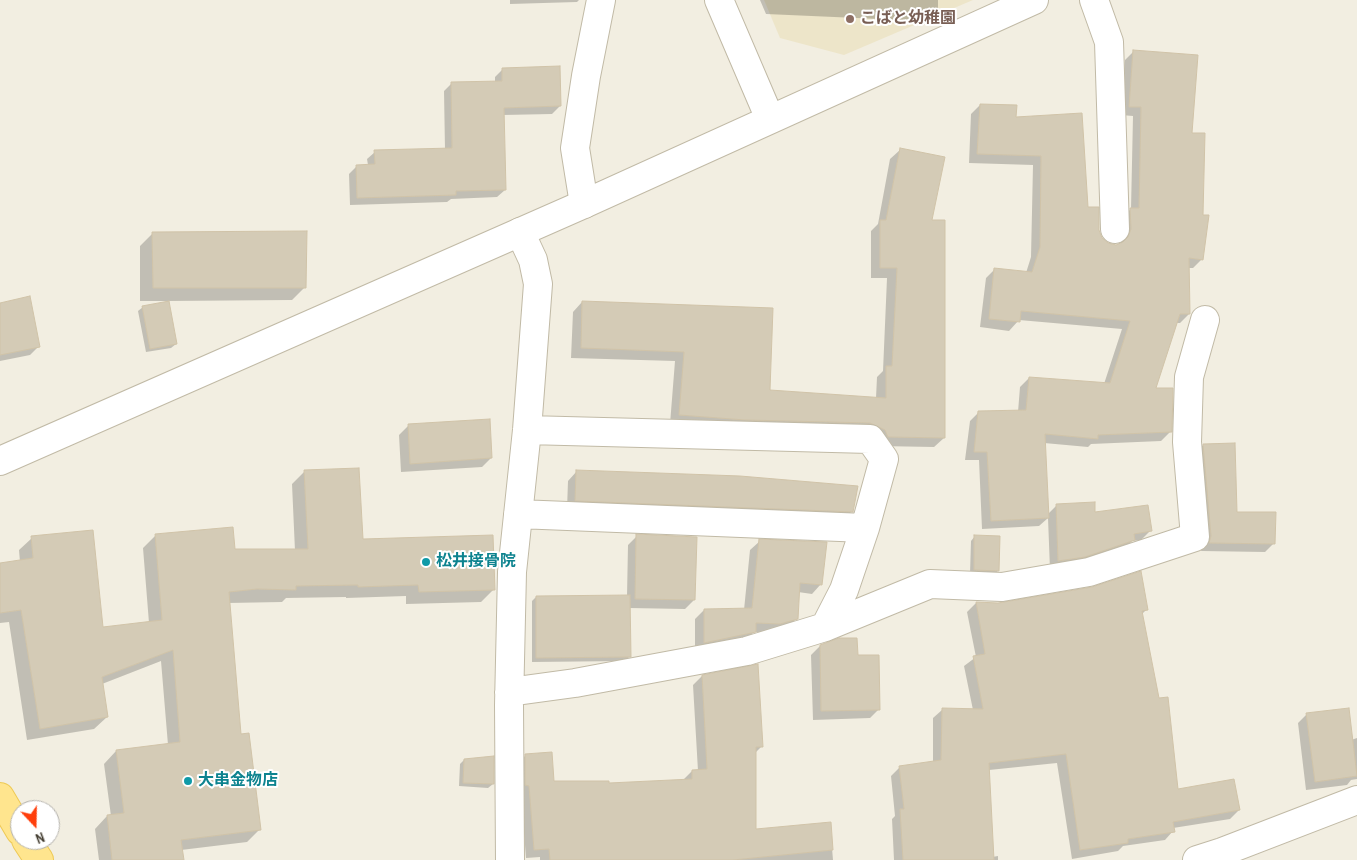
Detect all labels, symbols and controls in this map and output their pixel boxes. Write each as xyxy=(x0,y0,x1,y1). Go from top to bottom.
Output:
place label: こばと幼稚園 xyxy=(860,9,956,29)
marker: こばと幼稚園 xyxy=(844,13,856,25)
place label: 松井接骨院 xyxy=(436,552,516,572)
marker: 松井接骨院 xyxy=(420,556,432,568)
place label: 大串金物店 xyxy=(198,771,278,791)
marker: 大串金物店 xyxy=(182,775,194,787)
north arrow xyxy=(10,800,60,850)
text: N xyxy=(33,828,47,848)

